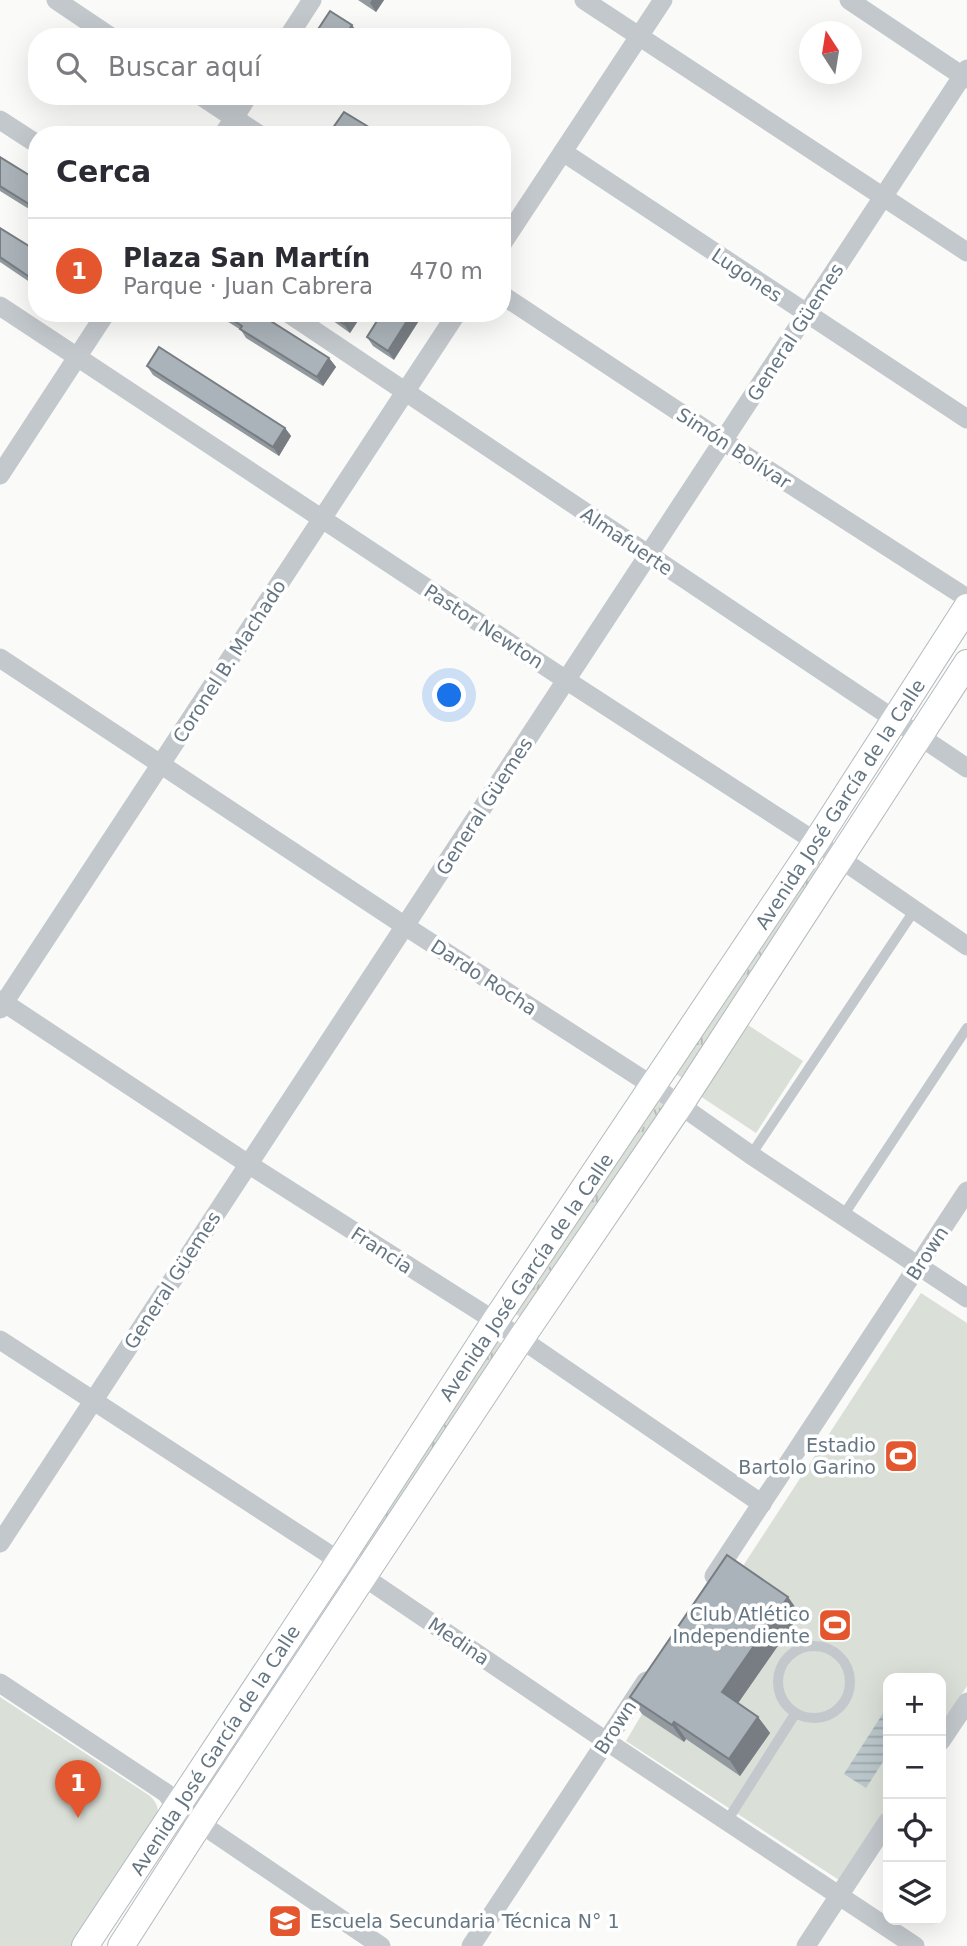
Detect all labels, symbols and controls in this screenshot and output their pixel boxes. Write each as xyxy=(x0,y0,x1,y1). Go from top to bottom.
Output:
north arrow xyxy=(799,21,862,84)
search box xyxy=(28,28,511,105)
icon: search xyxy=(52,48,90,86)
text: Buscar aquí xyxy=(108,52,261,82)
text: Cerca xyxy=(56,154,151,189)
text: Plaza San Martín xyxy=(123,243,370,273)
street label: Lugones xyxy=(708,244,786,306)
text: 1 xyxy=(71,258,87,284)
text: 470 m xyxy=(409,258,483,284)
street label: General Güemes xyxy=(742,259,848,405)
text: Parque · Juan Cabrera xyxy=(123,273,373,299)
street label: Simón Bolívar xyxy=(673,403,795,493)
street label: Almafuerte xyxy=(577,502,677,580)
street label: Coronel B. Machado xyxy=(168,575,290,747)
street label: Pastor Newton xyxy=(420,579,548,673)
street label: Avenida José García de la Calle xyxy=(751,675,929,933)
your location xyxy=(432,678,466,712)
street label: General Güemes xyxy=(431,733,537,879)
street label: Dardo Rocha xyxy=(427,935,541,1019)
street label: Avenida José García de la Calle xyxy=(435,1149,617,1405)
street label: General Güemes xyxy=(119,1207,225,1353)
street label: Francia xyxy=(347,1222,417,1278)
street label: Brown xyxy=(902,1222,952,1284)
place label: Estadio Bartolo Garino xyxy=(738,1434,876,1478)
sports icon: Estadio Bartolo Garino xyxy=(882,1437,920,1475)
place label: Club Atlético Independiente xyxy=(673,1603,810,1647)
sports icon: Club Atlético Independiente xyxy=(816,1606,854,1644)
street label: Medina xyxy=(424,1613,494,1669)
street label: Avenida José García de la Calle xyxy=(126,1621,304,1879)
map controls xyxy=(883,1673,946,1925)
button: + xyxy=(883,1673,946,1736)
street label: Brown xyxy=(590,1696,640,1758)
button: − xyxy=(883,1736,946,1799)
pin: 1 xyxy=(55,1760,101,1818)
button: locate xyxy=(883,1799,946,1862)
button: layers xyxy=(883,1862,946,1925)
school or university icon: Escuela Secundaria Técnica N° 1 xyxy=(266,1902,304,1940)
place label: Escuela Secundaria Técnica N° 1 xyxy=(310,1910,620,1932)

